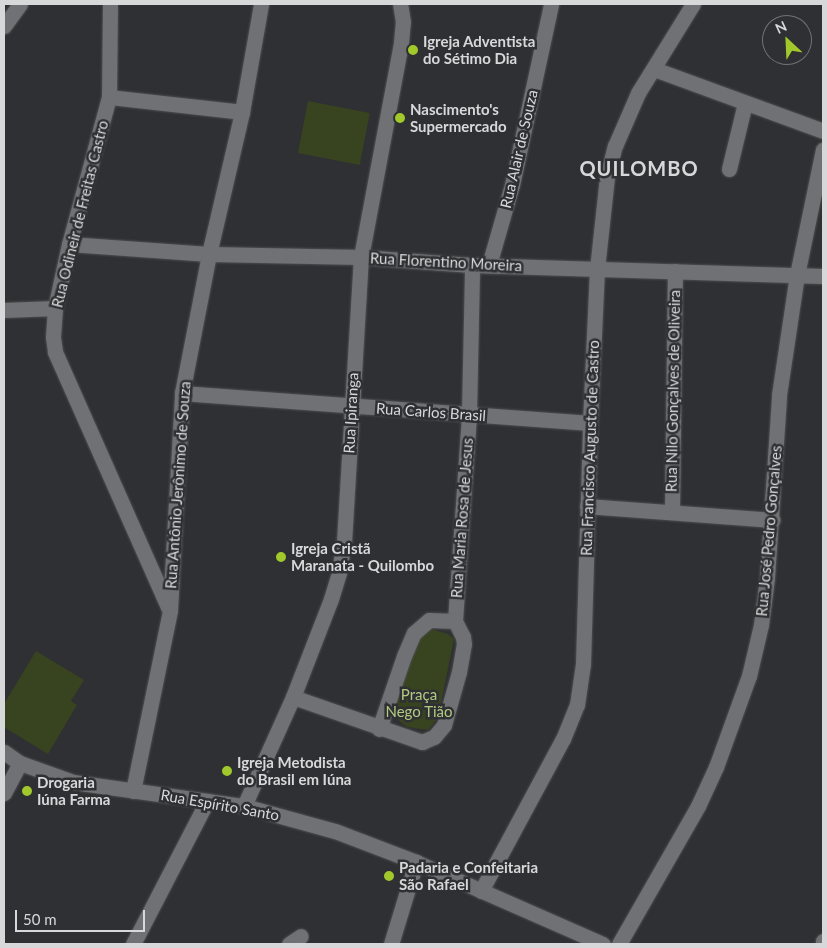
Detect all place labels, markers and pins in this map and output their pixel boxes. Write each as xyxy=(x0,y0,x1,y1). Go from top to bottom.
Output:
place label: Igreja Adventista do Sétimo Dia xyxy=(423,32,536,67)
marker: Igreja Adventista do Sétimo Dia xyxy=(407,44,419,56)
place label: Nascimento's Supermercado xyxy=(410,100,507,135)
marker: Nascimento's Supermercado xyxy=(394,112,406,124)
place label: Igreja Cristã Maranata - Quilombo xyxy=(291,539,434,574)
marker: Igreja Cristã Maranata - Quilombo xyxy=(275,551,287,563)
place label: Igreja Metodista do Brasil em Iúna xyxy=(237,753,351,788)
marker: Igreja Metodista do Brasil em Iúna xyxy=(221,765,233,777)
place label: Drogaria Iúna Farma xyxy=(37,773,110,808)
marker: Drogaria Iúna Farma xyxy=(21,785,33,797)
place label: Padaria e Confeitaria São Rafael xyxy=(399,858,538,893)
marker: Padaria e Confeitaria São Rafael xyxy=(383,870,395,882)

